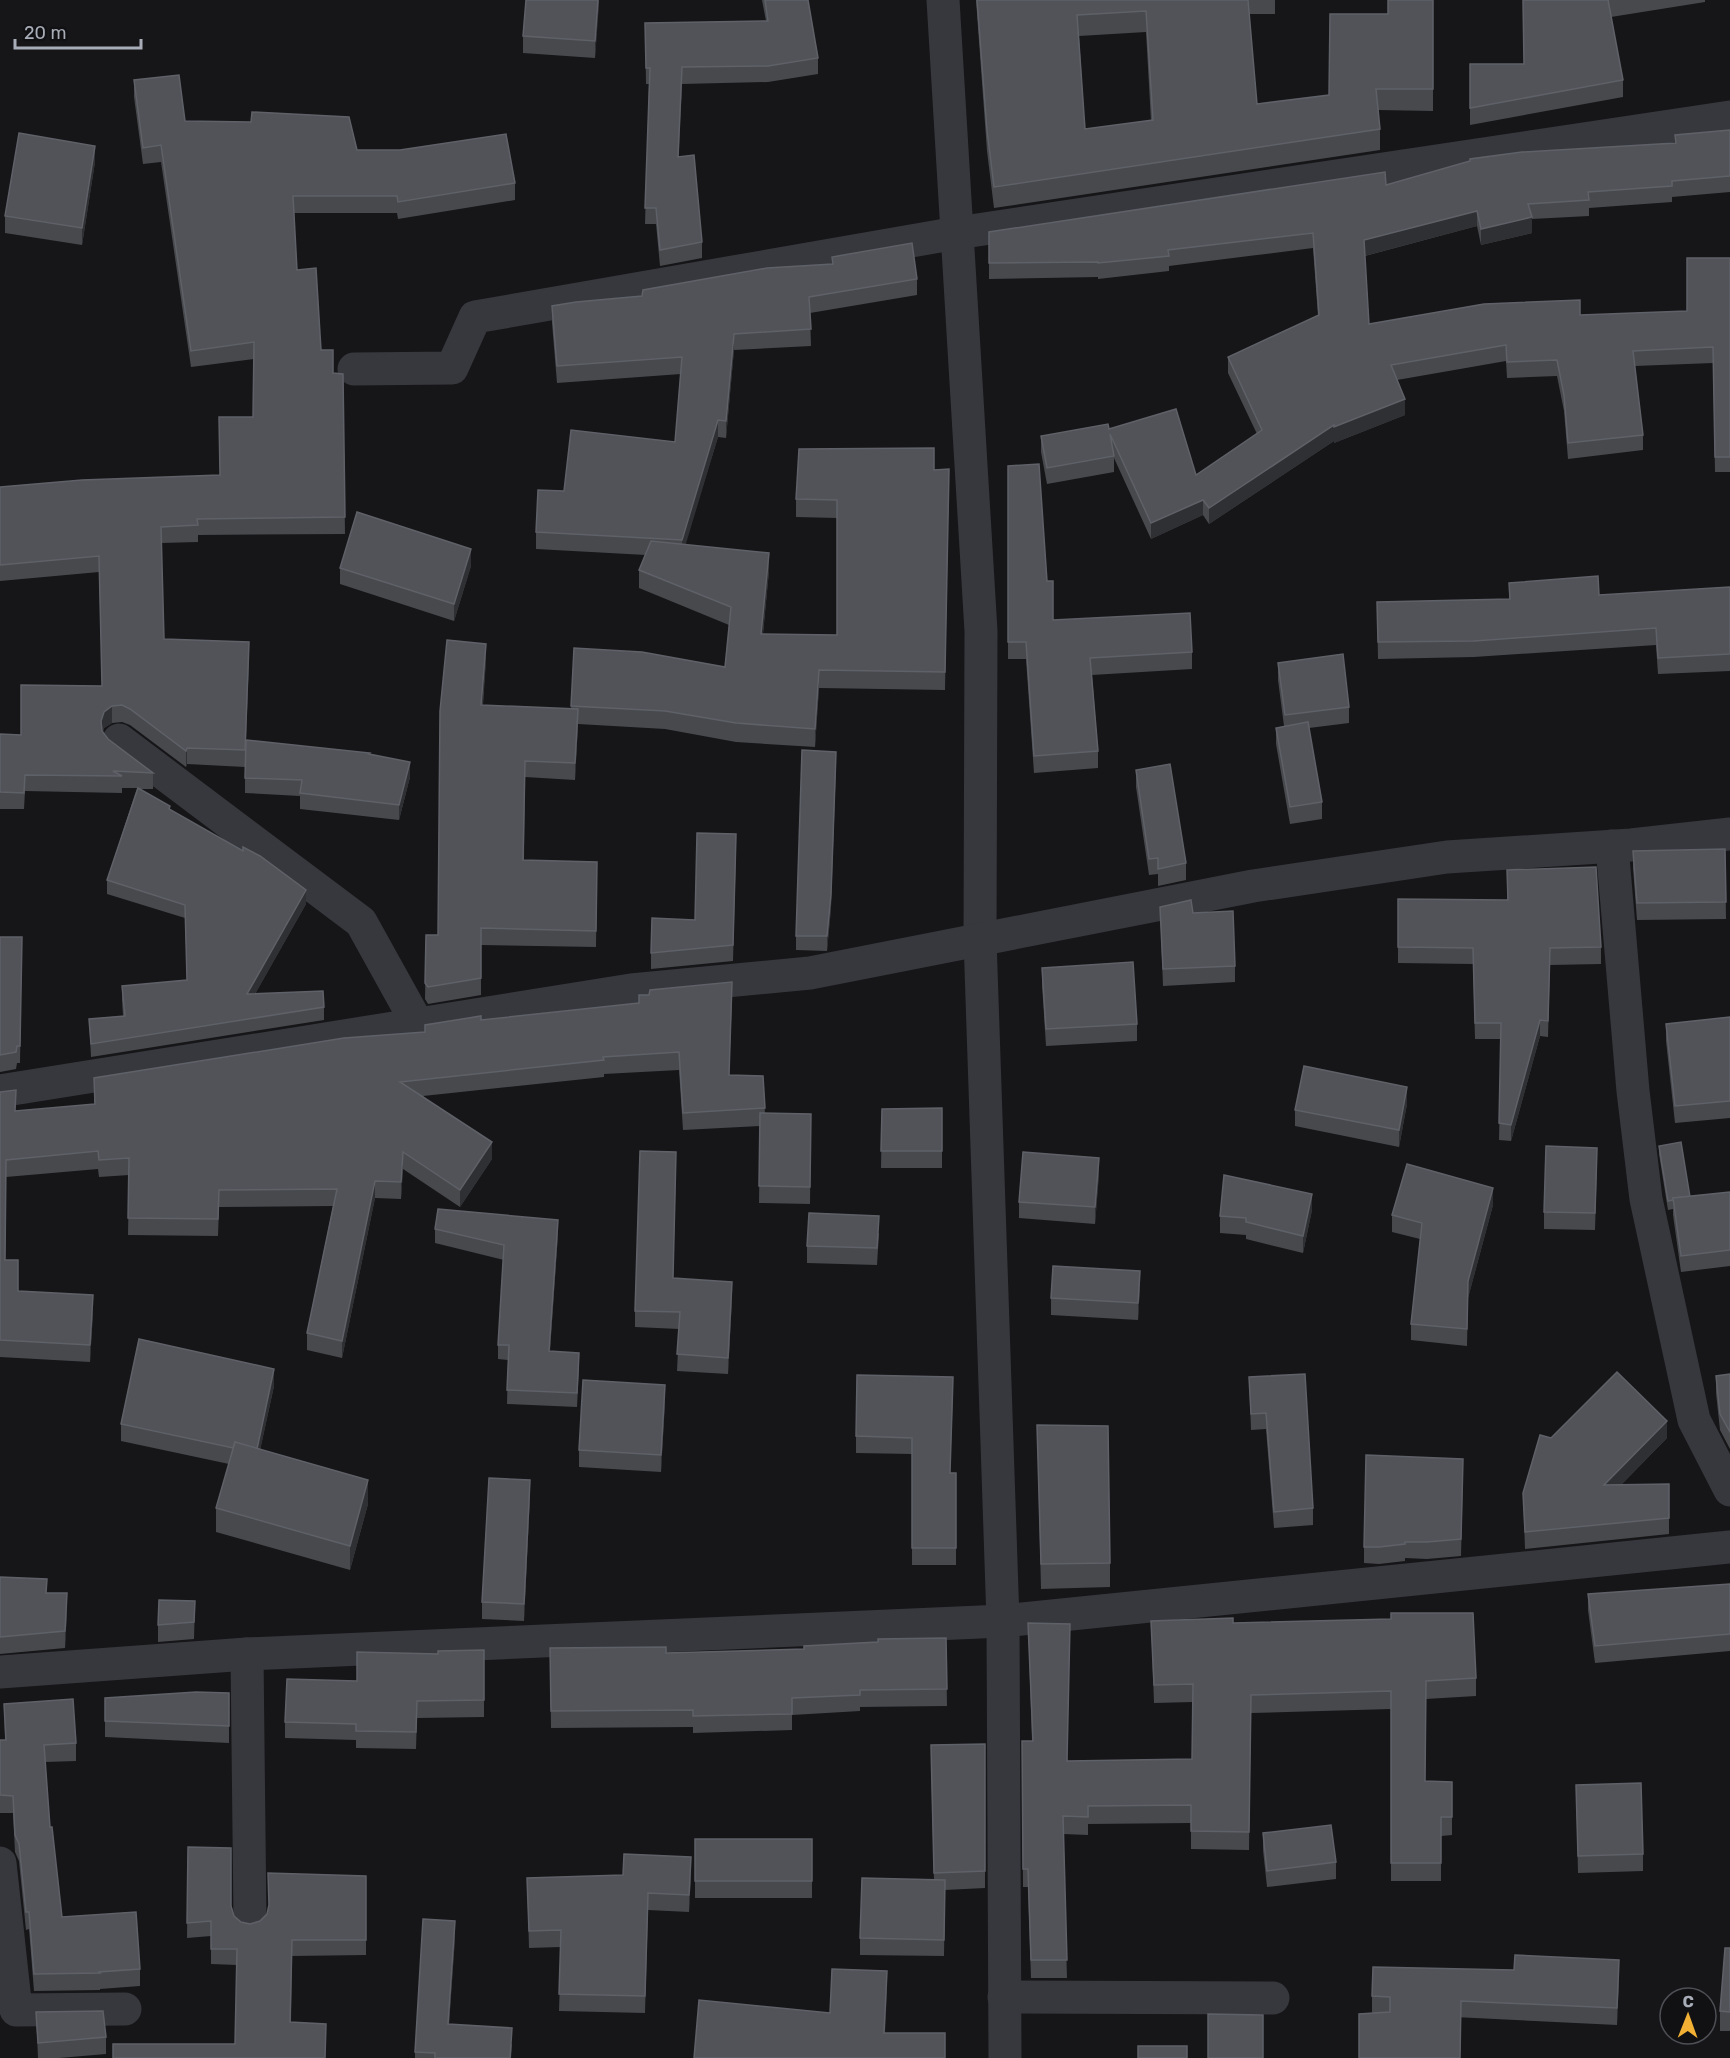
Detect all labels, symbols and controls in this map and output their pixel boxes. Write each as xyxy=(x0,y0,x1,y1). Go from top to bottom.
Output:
scale bar xyxy=(15,12,141,50)
text: 20 m xyxy=(24,22,66,44)
north arrow xyxy=(1658,1986,1718,2046)
text: С xyxy=(1682,1992,1694,2011)

